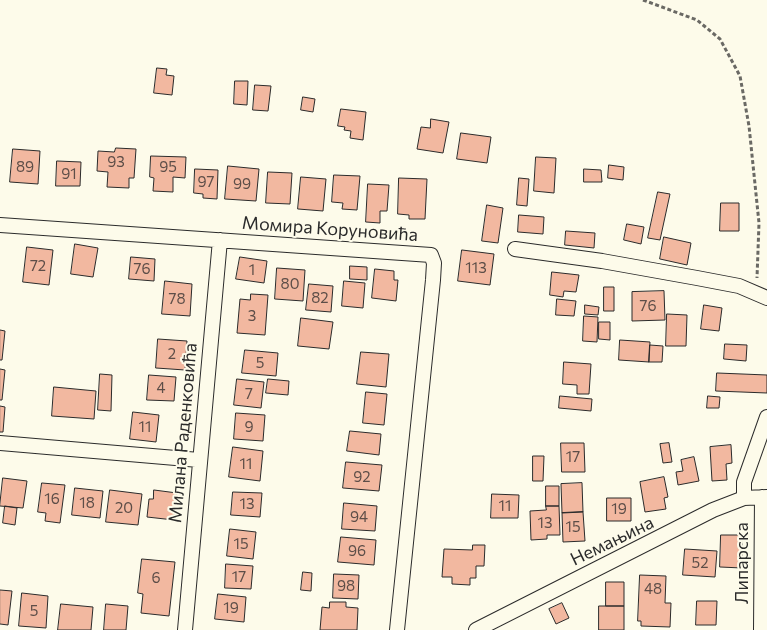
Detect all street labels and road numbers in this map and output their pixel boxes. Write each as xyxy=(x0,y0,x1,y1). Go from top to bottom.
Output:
street label: Момира Коруновића xyxy=(241,212,419,246)
street label: Милана Раденковића xyxy=(164,342,202,524)
street label: Немањина xyxy=(567,512,657,570)
street label: Липарска xyxy=(731,522,753,604)

